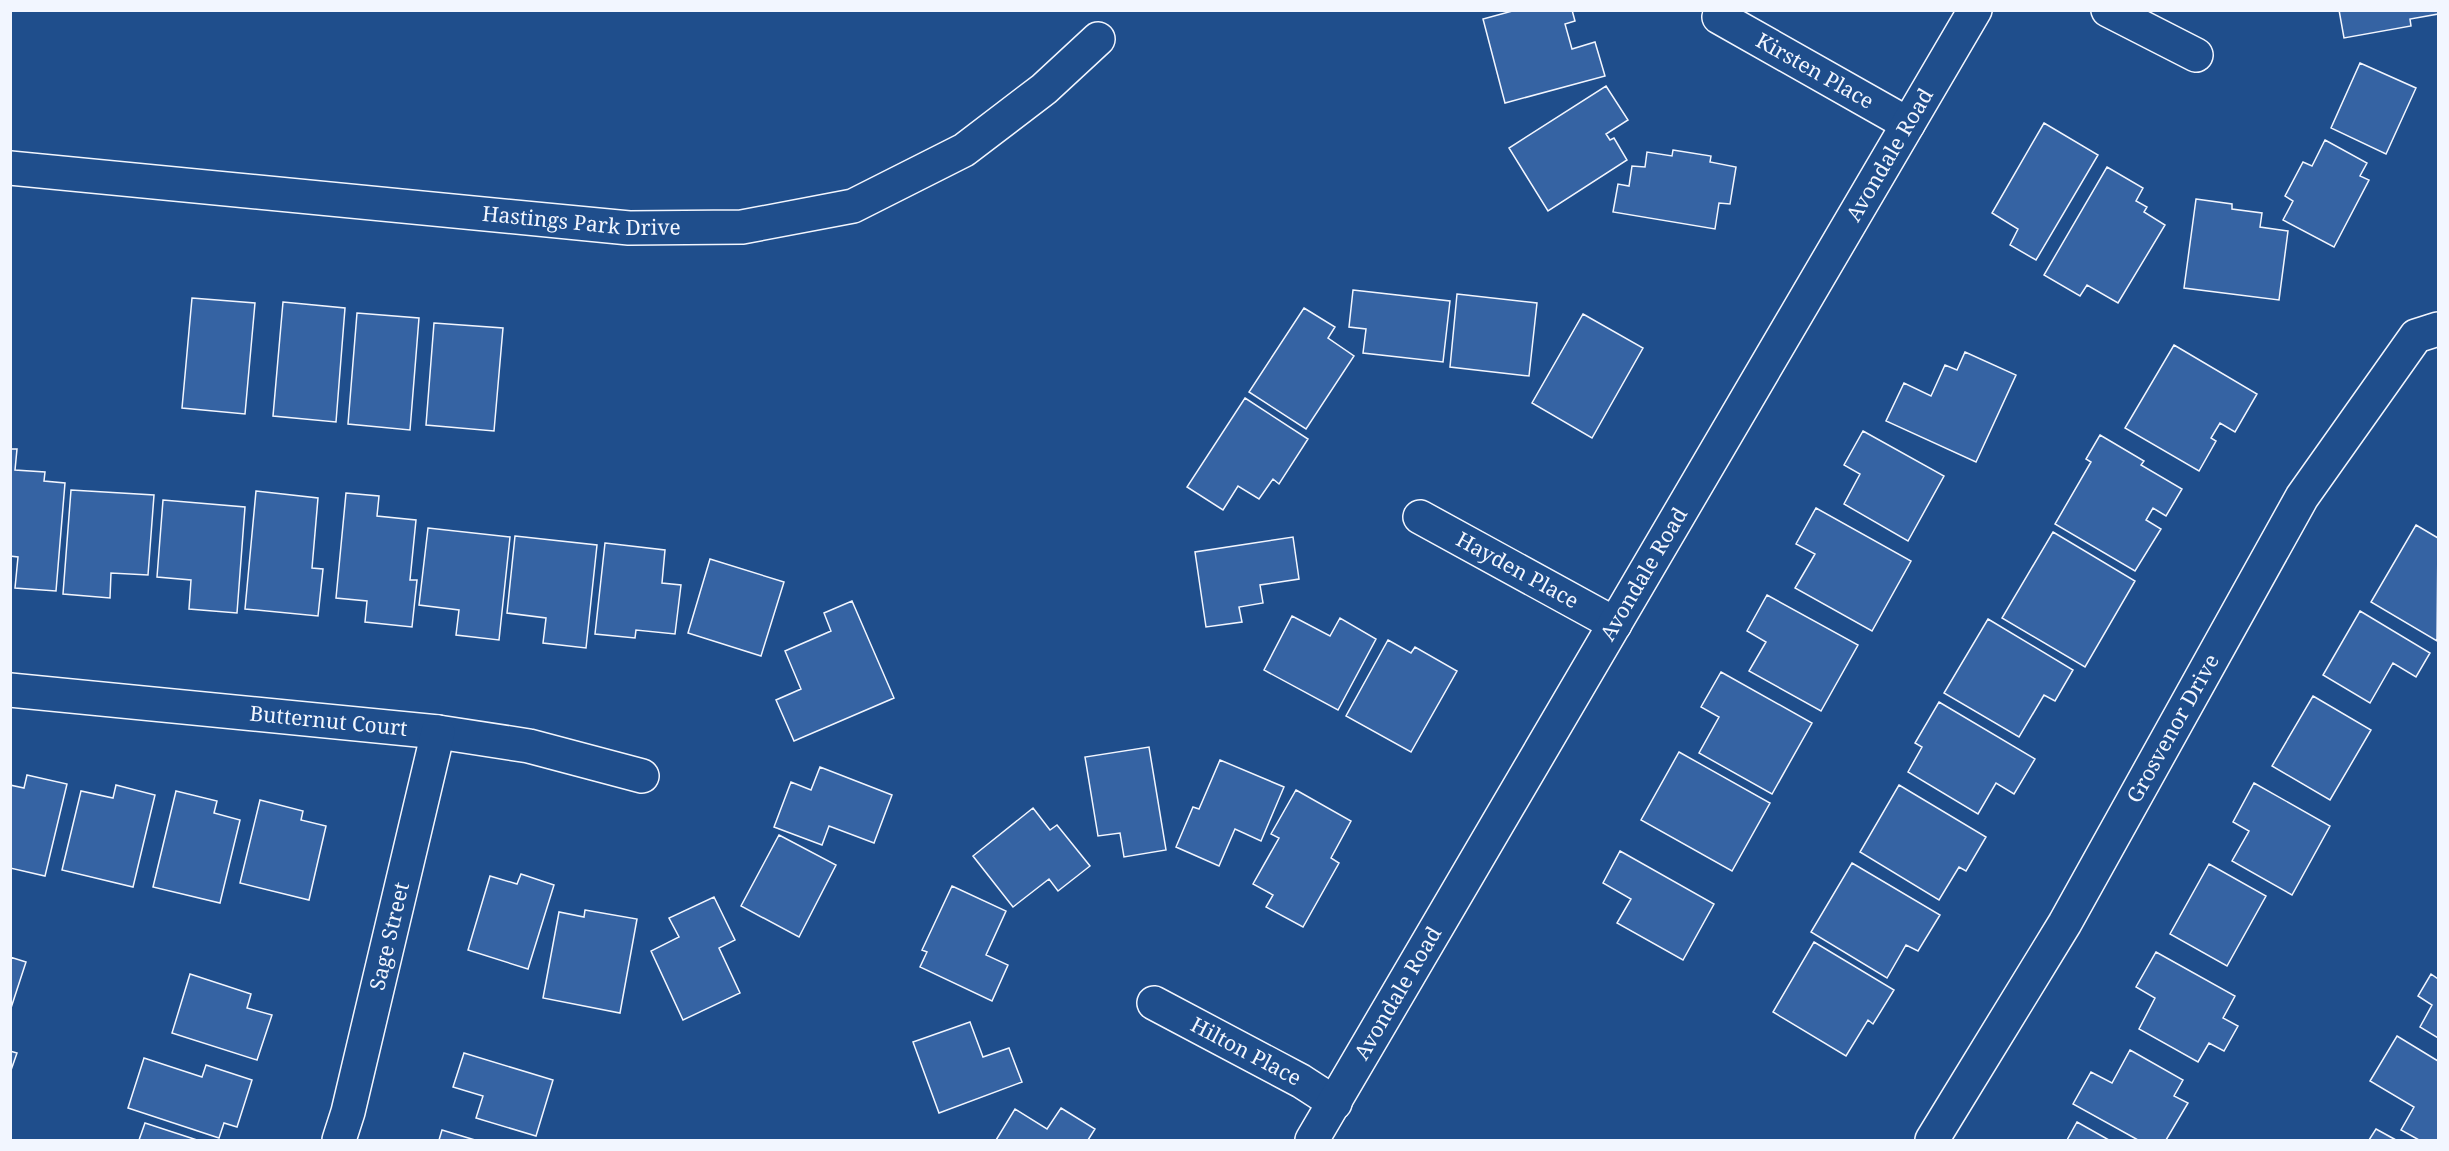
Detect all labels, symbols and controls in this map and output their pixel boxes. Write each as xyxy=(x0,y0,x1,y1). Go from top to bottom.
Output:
street label: Kirsten Place xyxy=(1751,26,1879,115)
street label: Avondale Road xyxy=(1839,83,1939,226)
street label: Hastings Park Drive xyxy=(481,199,681,241)
street label: Avondale Road xyxy=(1593,502,1693,645)
street label: Hayden Place xyxy=(1452,525,1584,614)
street label: Grosvenor Drive xyxy=(2120,649,2225,808)
street label: Butternut Court xyxy=(248,699,409,742)
street label: Sage Street xyxy=(362,879,415,993)
street label: Avondale Road xyxy=(1347,921,1447,1065)
street label: Hilton Place xyxy=(1186,1010,1306,1092)

